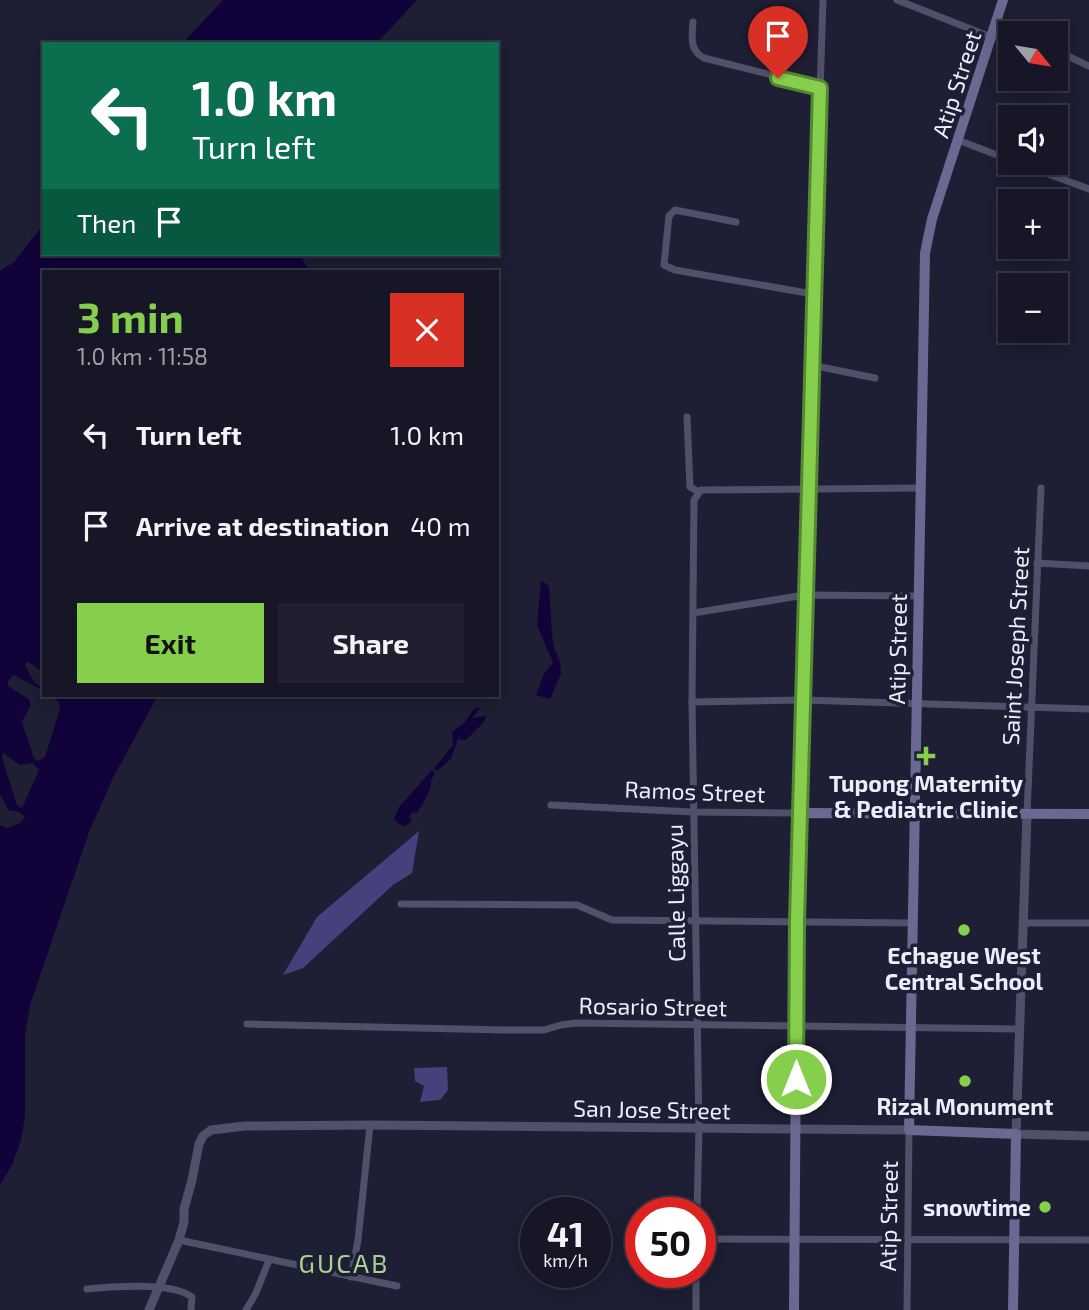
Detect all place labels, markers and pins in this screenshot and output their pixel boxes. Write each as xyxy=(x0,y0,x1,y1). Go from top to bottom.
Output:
pin xyxy=(748,6,808,78)
marker: Tupong Maternity & Pediatric Clinic xyxy=(916,746,936,766)
place label: Tupong Maternity & Pediatric Clinic xyxy=(829,769,1023,823)
marker: Echague West Central School xyxy=(956,922,972,938)
place label: Echague West Central School xyxy=(885,941,1044,995)
marker: Rizal Monument xyxy=(957,1073,973,1089)
place label: Rizal Monument xyxy=(876,1092,1054,1120)
place label: snowtime xyxy=(923,1193,1031,1221)
marker: snowtime xyxy=(1037,1199,1053,1215)

